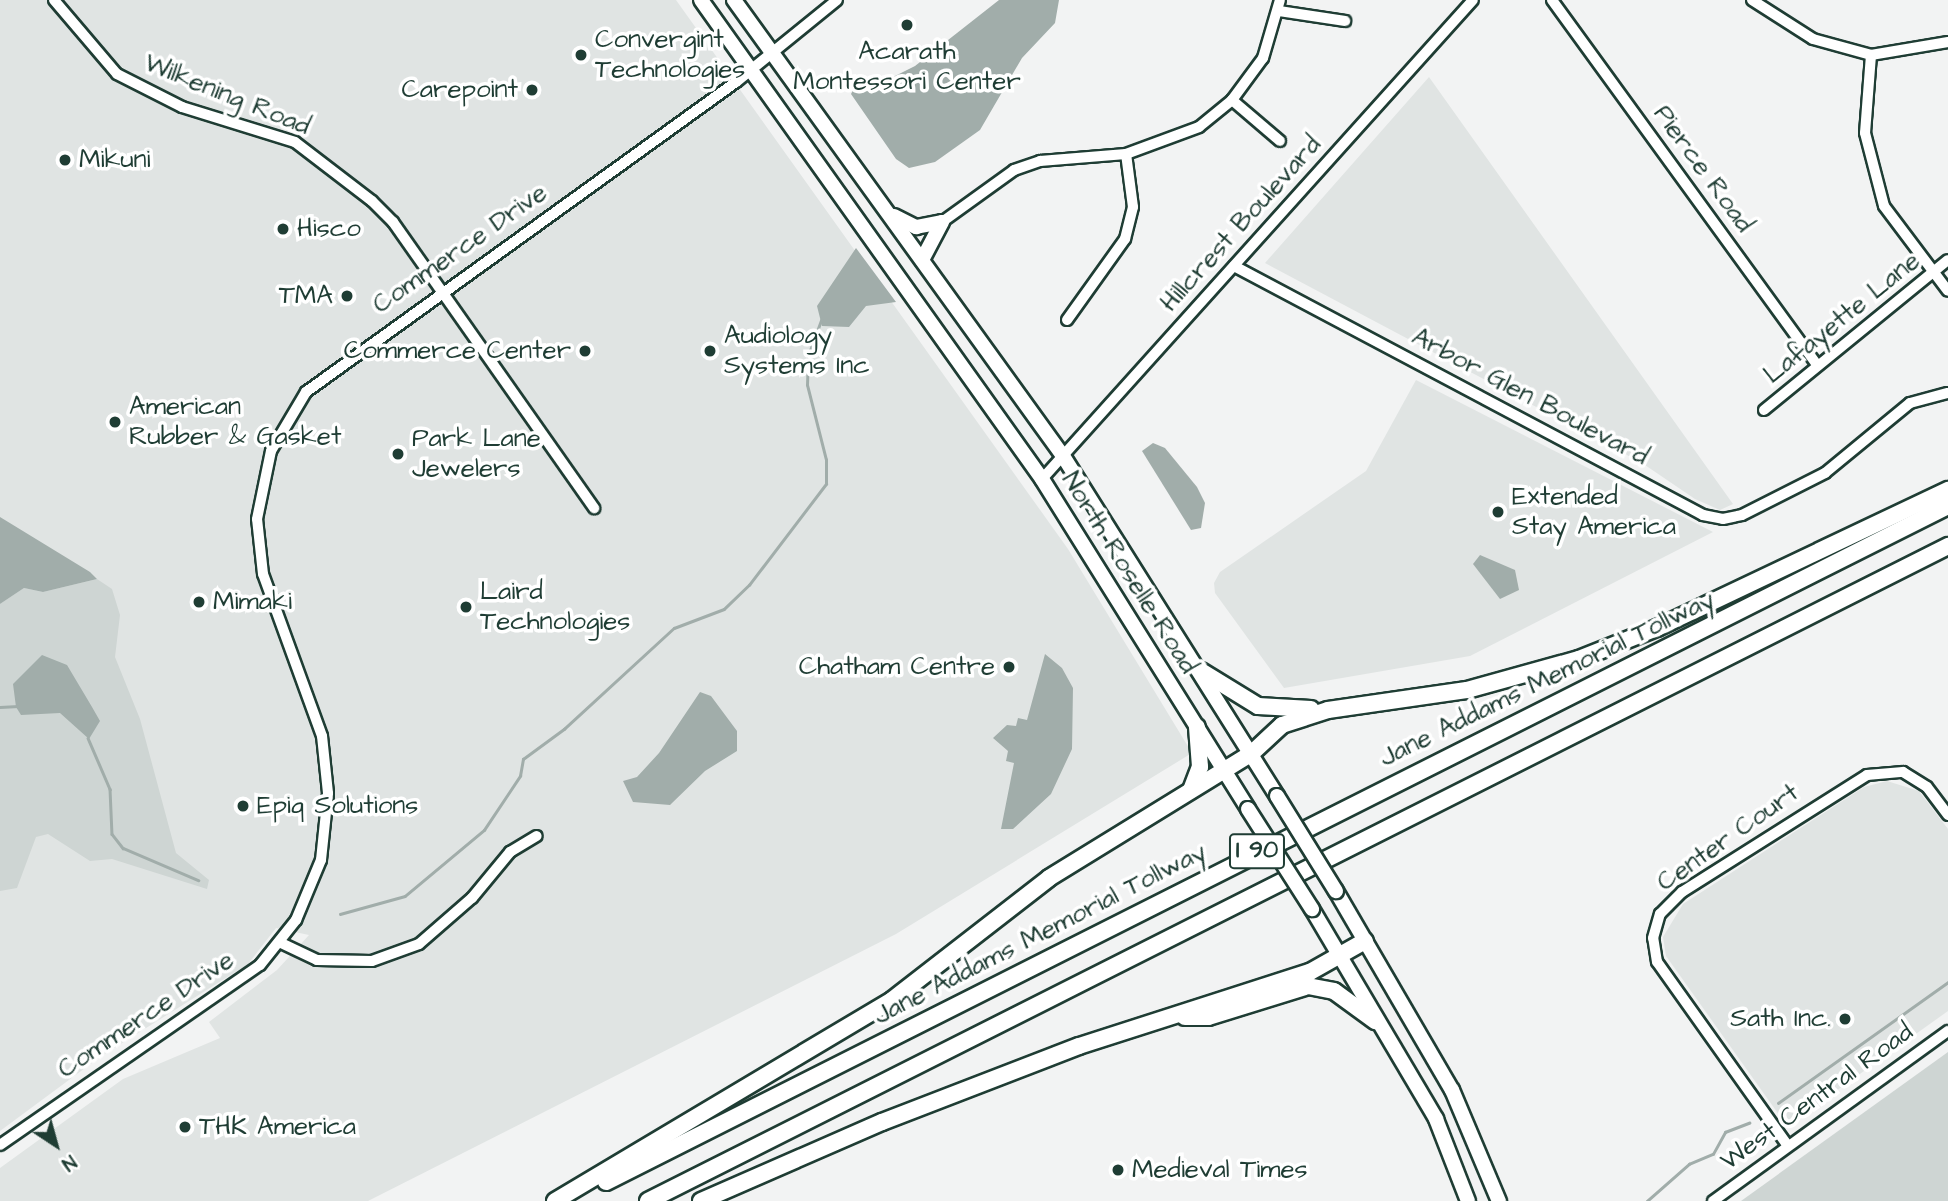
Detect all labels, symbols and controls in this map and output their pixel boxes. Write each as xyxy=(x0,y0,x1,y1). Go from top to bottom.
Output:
marker: Acarath Montessori Center xyxy=(899,17,915,33)
place label: Convergint Technologies xyxy=(595,24,745,86)
place label: Acarath Montessori Center xyxy=(793,36,1021,98)
marker: Convergint Technologies xyxy=(573,47,589,63)
street label: Wilkening Road xyxy=(140,48,314,142)
place label: Carepoint xyxy=(401,74,518,106)
marker: Carepoint xyxy=(524,82,540,98)
street label: Pierce Road xyxy=(1646,99,1760,239)
street label: Hillcrest Boulevard xyxy=(1154,130,1328,318)
place label: Mikuni xyxy=(79,144,151,176)
marker: Mikuni xyxy=(57,152,73,168)
street label: Commerce Drive xyxy=(367,177,553,321)
place label: Hisco xyxy=(297,213,361,245)
marker: Hisco xyxy=(275,221,291,237)
street label: Lafayette Lane xyxy=(1758,245,1926,391)
place label: TMA xyxy=(279,280,333,312)
marker: TMA xyxy=(339,288,355,304)
place label: Audiology Systems Inc xyxy=(724,320,870,382)
street label: Arbor Glen Boulevard xyxy=(1406,321,1654,473)
place label: Commerce Center xyxy=(344,335,571,367)
marker: Commerce Center xyxy=(577,343,593,359)
marker: Audiology Systems Inc xyxy=(702,343,718,359)
place label: American Rubber & Gasket xyxy=(129,391,341,452)
marker: American Rubber & Gasket xyxy=(107,414,123,430)
place label: Park Lane Jewelers xyxy=(412,423,541,485)
marker: Park Lane Jewelers xyxy=(390,446,406,462)
street label: North Roselle Road xyxy=(1054,466,1204,680)
place label: Extended Stay America xyxy=(1512,481,1676,542)
marker: Extended Stay America xyxy=(1490,504,1506,520)
place label: Laird Technologies xyxy=(480,576,630,638)
street label: Jane Addams Memorial Tollway xyxy=(1374,584,1720,774)
place label: Mimaki xyxy=(213,586,292,618)
marker: Mimaki xyxy=(191,594,207,610)
marker: Laird Technologies xyxy=(458,599,474,615)
place label: Chatham Centre xyxy=(799,651,995,683)
marker: Chatham Centre xyxy=(1001,659,1017,675)
street label: Center Court xyxy=(1651,778,1805,898)
place label: Epiq Solutions xyxy=(257,790,418,822)
marker: Epiq Solutions xyxy=(235,798,251,814)
road number: I 90 xyxy=(1227,830,1287,872)
street label: Jane Addams Memorial Tollway xyxy=(869,836,1211,1032)
street label: Commerce Drive xyxy=(52,945,240,1085)
place label: Sath Inc. xyxy=(1730,1003,1831,1035)
marker: Sath Inc. xyxy=(1837,1011,1853,1027)
street label: West Central Road xyxy=(1715,1017,1919,1177)
north arrow xyxy=(21,1110,91,1180)
place label: THK America xyxy=(199,1111,356,1143)
marker: THK America xyxy=(177,1119,193,1135)
text: N xyxy=(56,1148,81,1177)
place label: Medieval Times xyxy=(1132,1154,1308,1186)
marker: Medieval Times xyxy=(1110,1162,1126,1178)

